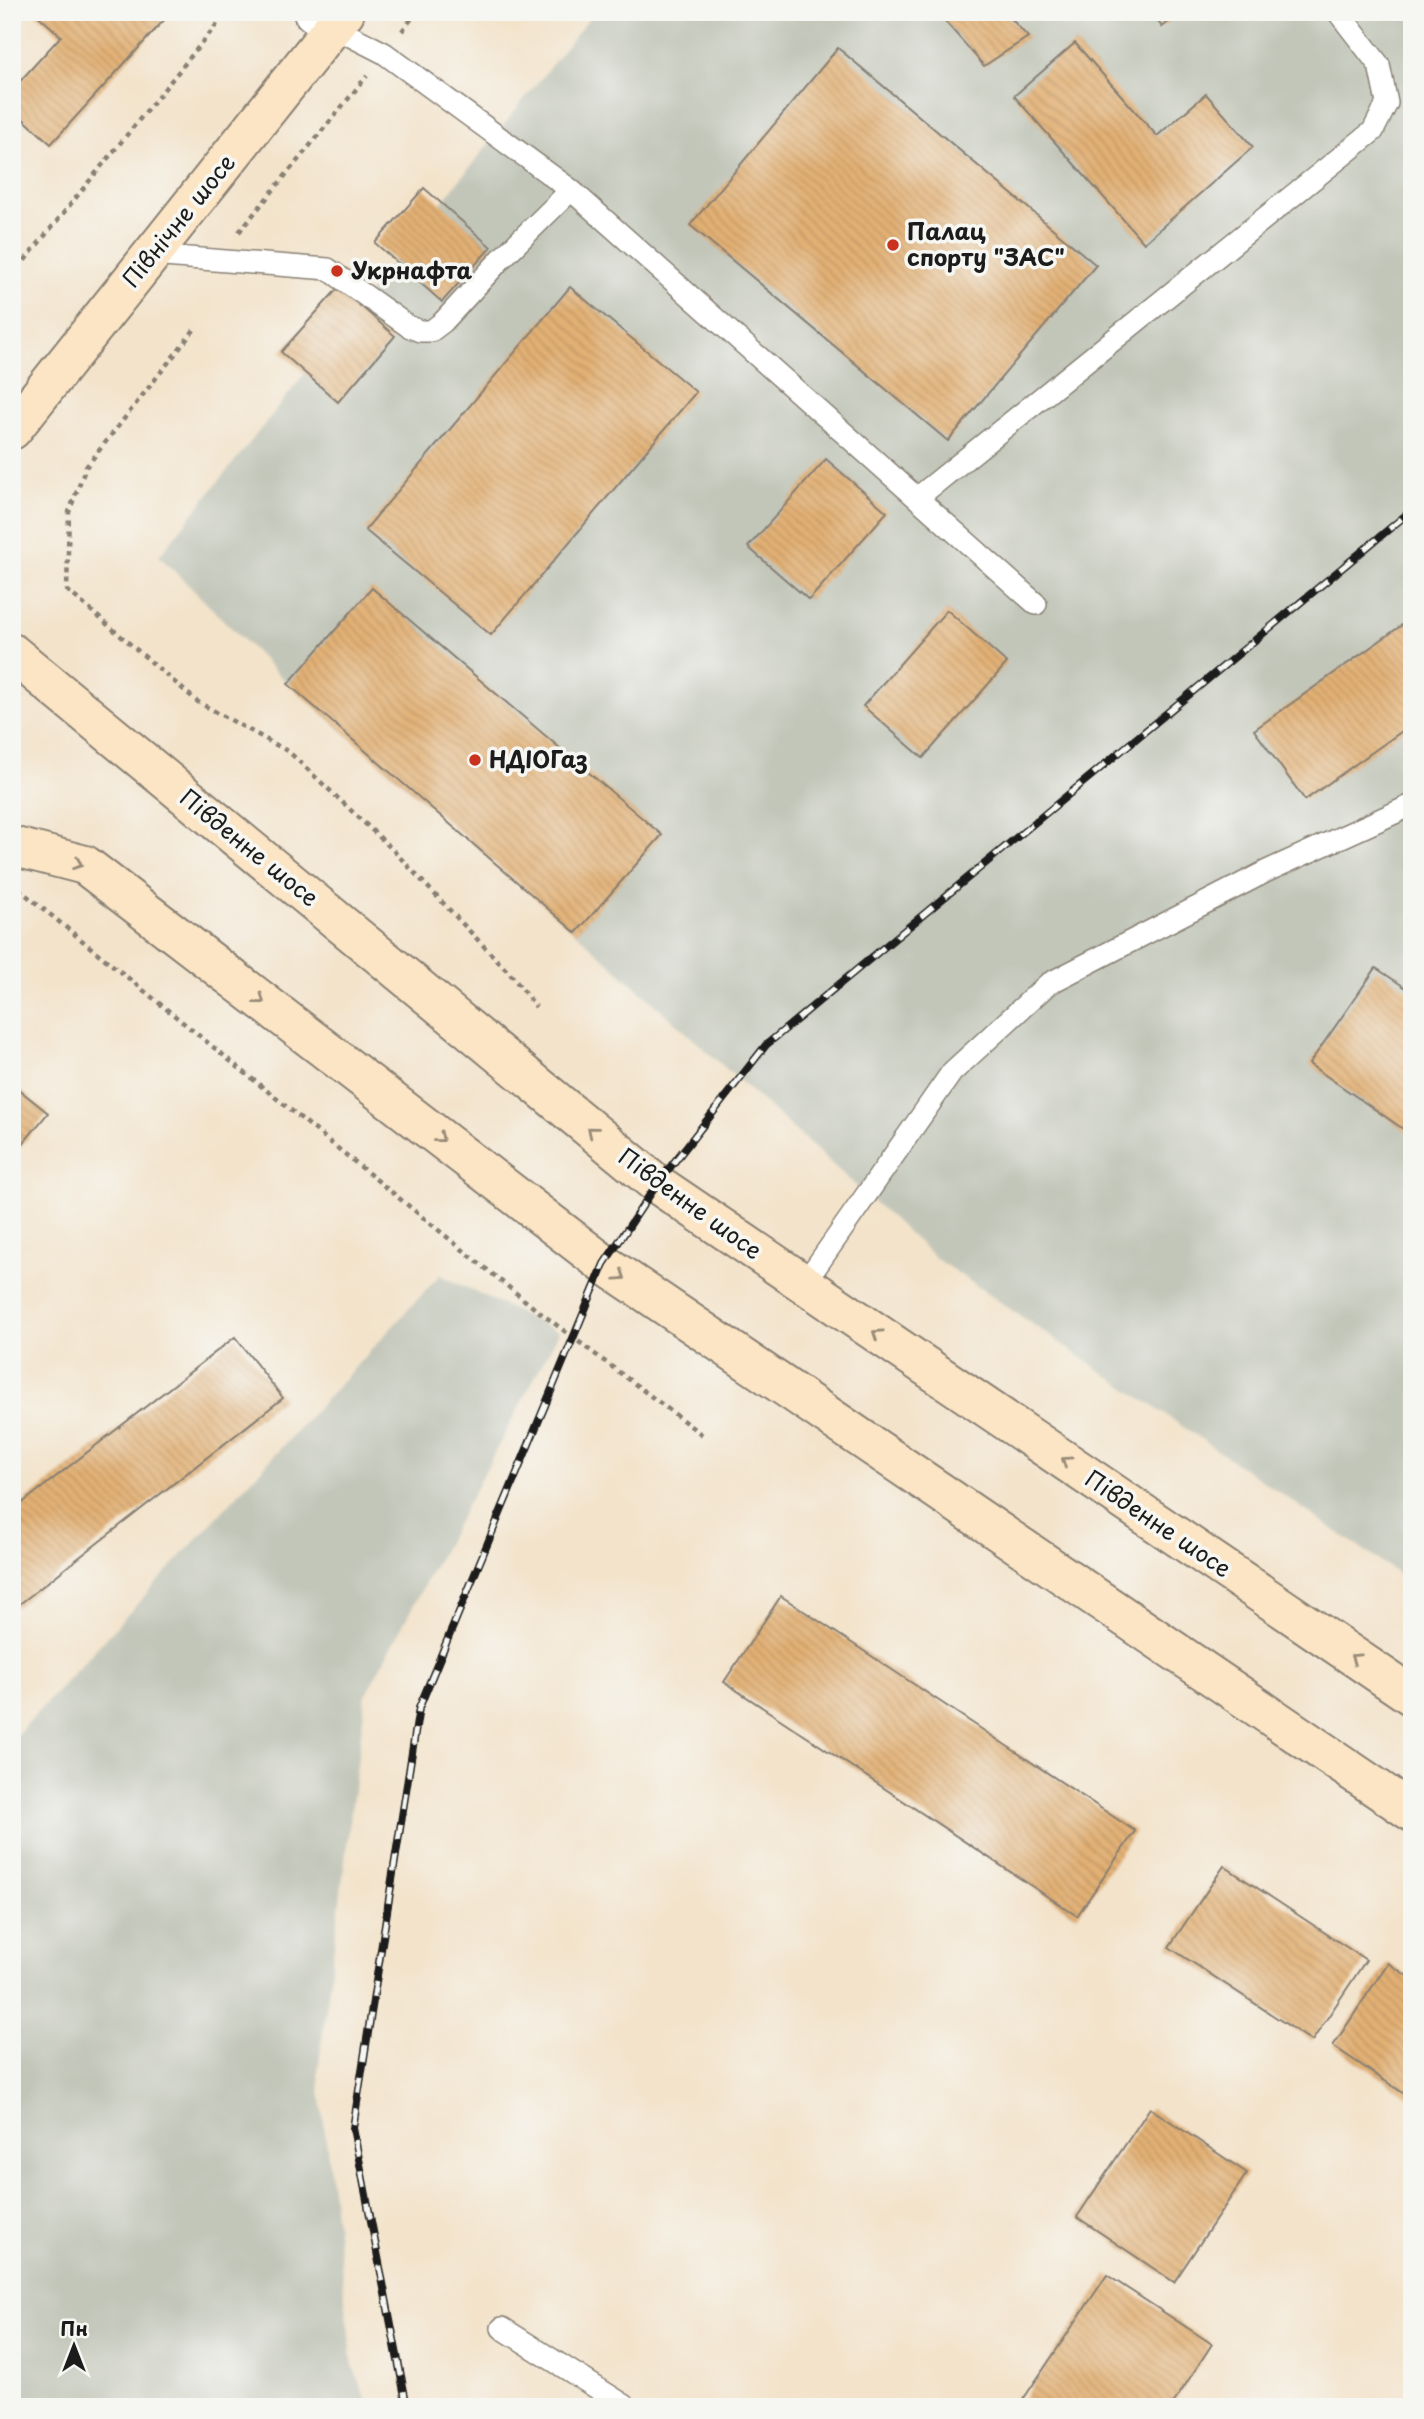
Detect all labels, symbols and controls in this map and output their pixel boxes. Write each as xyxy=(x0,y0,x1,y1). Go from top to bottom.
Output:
street label: Північне шосе xyxy=(113,146,243,294)
place label: Палац спорту "ЗАС" xyxy=(907,213,1065,274)
marker: Палац спорту "ЗАС" xyxy=(885,237,901,253)
place label: Укрнафта xyxy=(351,252,473,287)
marker: Укрнафта xyxy=(329,263,345,279)
place label: НДІОГаз xyxy=(489,741,588,776)
marker: НДІОГаз xyxy=(467,752,483,768)
street label: Південне шосе xyxy=(173,780,327,914)
one-way arrow xyxy=(71,856,83,870)
one-way arrow xyxy=(252,991,264,1004)
one-way arrow xyxy=(588,1127,601,1139)
one-way arrow xyxy=(432,1130,445,1143)
street label: Південне шосе xyxy=(612,1139,770,1267)
one-way arrow xyxy=(613,1268,626,1280)
one-way arrow xyxy=(872,1330,885,1342)
one-way arrow xyxy=(1060,1457,1073,1470)
street label: Південне шосе xyxy=(1079,1461,1239,1585)
one-way arrow xyxy=(1350,1654,1363,1666)
north arrow xyxy=(38,2310,108,2380)
text: Пн xyxy=(60,2314,88,2342)

